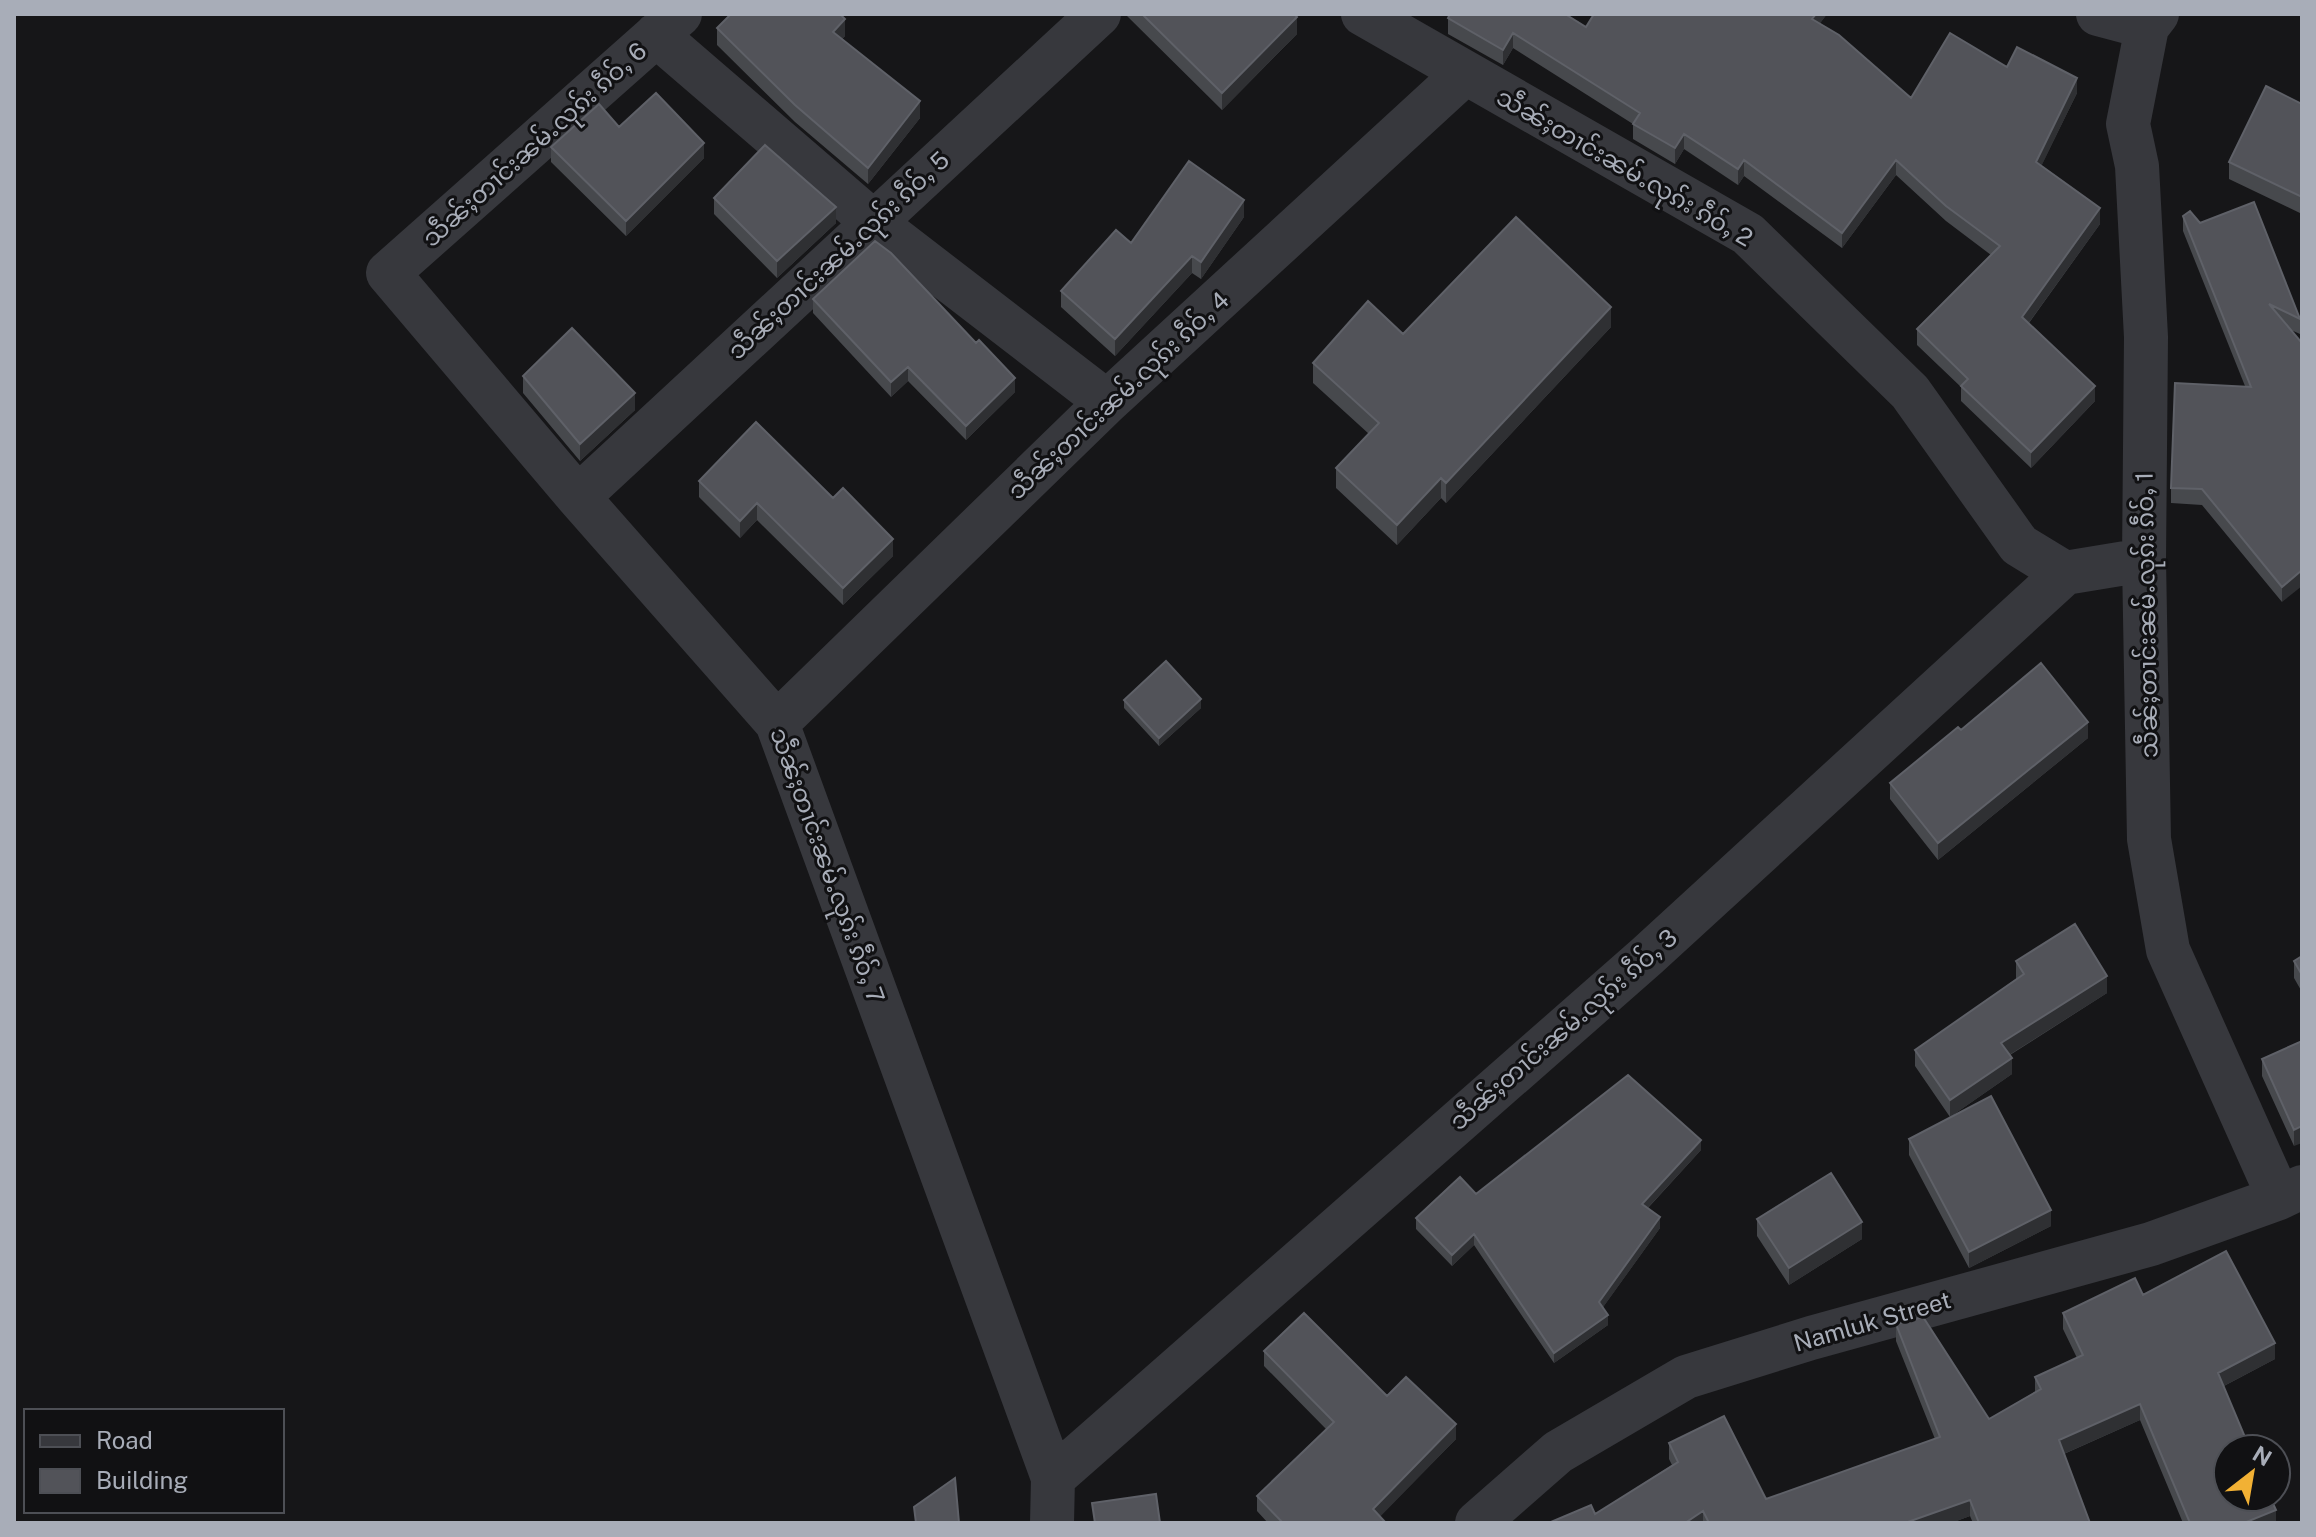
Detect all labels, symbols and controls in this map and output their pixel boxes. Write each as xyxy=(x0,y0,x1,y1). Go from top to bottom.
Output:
street label: သဵၼ်ႈတၢင်းၼမ်ႉလုၵ်း ၵဵဝ်ႇ 6 xyxy=(416,35,656,256)
street label: သဵၼ်ႈတၢင်းၼမ်ႉလုၵ်း ၵဵဝ်ႇ 2 xyxy=(1489,81,1758,257)
street label: သဵၼ်ႈတၢင်းၼမ်ႉလုၵ်း ၵဵဝ်ႇ 5 xyxy=(721,144,958,369)
street label: သဵၼ်ႈတၢင်းၼမ်ႉလုၵ်း ၵဵဝ်ႇ 4 xyxy=(1001,285,1238,509)
street label: သဵၼ်ႈတၢင်းၼမ်ႉလုၵ်း ၵဵဝ်ႇ 1 xyxy=(2129,472,2168,758)
street label: သဵၼ်ႈတၢင်းၼမ်ႉလုၵ်း ၵဵဝ်ႇ 7 xyxy=(759,723,892,1009)
street label: သဵၼ်ႈတၢင်းၼမ်ႉလုၵ်း ၵဵဝ်ႇ 3 xyxy=(1443,922,1686,1140)
street label: Namluk Street xyxy=(1790,1285,1954,1357)
legend xyxy=(24,1409,284,1513)
text: Road xyxy=(96,1426,153,1454)
north arrow xyxy=(2212,1433,2292,1513)
text: N xyxy=(2248,1440,2276,1471)
text: Building xyxy=(96,1466,188,1494)

